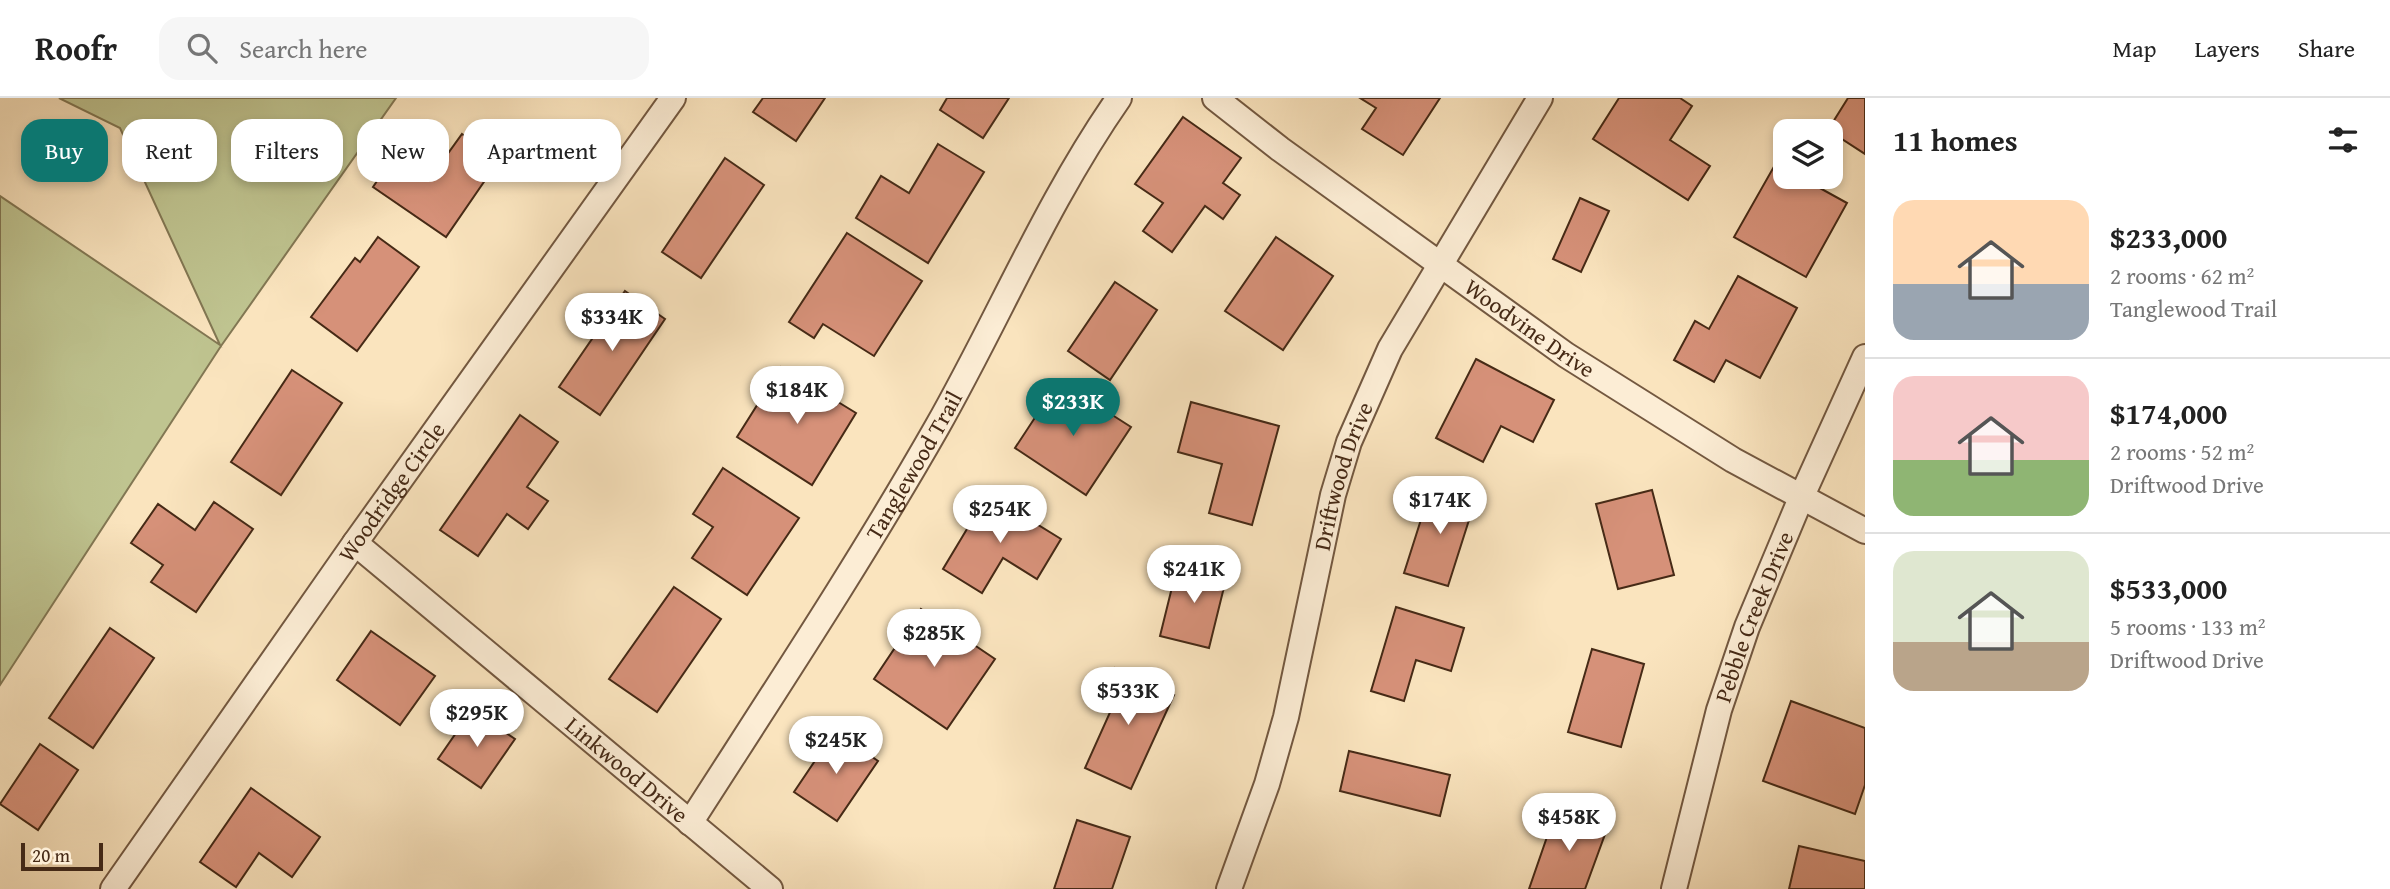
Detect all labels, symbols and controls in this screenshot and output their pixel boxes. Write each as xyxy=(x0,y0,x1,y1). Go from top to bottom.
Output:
search box xyxy=(159,17,649,80)
text: Roofr xyxy=(35,24,117,72)
icon: search xyxy=(183,29,221,67)
text: Search here xyxy=(239,29,368,68)
text: Map xyxy=(2113,31,2156,66)
text: Layers xyxy=(2194,31,2260,66)
text: Share xyxy=(2298,31,2355,66)
text: 11 homes xyxy=(1893,118,2018,162)
chip: Buy xyxy=(21,119,108,182)
chip: Rent xyxy=(122,119,217,182)
chip: Filters xyxy=(231,119,343,182)
chip: New xyxy=(357,119,449,182)
chip: Apartment xyxy=(463,119,621,182)
map controls xyxy=(1773,119,1843,189)
button: layers xyxy=(1773,119,1843,189)
icon: filters xyxy=(2324,121,2362,159)
text: $233,000 xyxy=(2110,215,2227,259)
icon: home xyxy=(1949,228,2033,312)
text: 2 rooms · 62 m² xyxy=(2110,259,2254,292)
street label: Woodvine Drive xyxy=(1458,270,1602,385)
text: Tanglewood Trail xyxy=(2110,292,2277,325)
pin: $334K xyxy=(563,294,661,353)
text: $334K xyxy=(581,299,643,332)
pin: $184K xyxy=(748,366,846,426)
text: $184K xyxy=(766,372,828,405)
pin: $233K xyxy=(1024,378,1122,438)
text: $233K xyxy=(1042,384,1104,417)
street label: Tanglewood Trail xyxy=(857,385,970,546)
text: $174,000 xyxy=(2110,391,2227,435)
street label: Driftwood Drive xyxy=(1305,396,1381,553)
icon: home xyxy=(1949,404,2033,488)
street label: Woodridge Circle xyxy=(330,415,453,568)
text: 2 rooms · 52 m² xyxy=(2110,435,2254,468)
text: Driftwood Drive xyxy=(2110,468,2264,501)
pin: $174K xyxy=(1391,476,1489,536)
text: $174K xyxy=(1409,482,1471,515)
pin: $254K xyxy=(951,486,1049,545)
text: $254K xyxy=(969,491,1031,524)
street label: Pebble Creek Drive xyxy=(1706,526,1801,707)
pin: $241K xyxy=(1145,546,1243,605)
text: $241K xyxy=(1163,551,1225,584)
text: $533,000 xyxy=(2110,566,2227,610)
icon: home xyxy=(1949,579,2033,663)
pin: $285K xyxy=(885,610,983,669)
text: 5 rooms · 133 m² xyxy=(2110,610,2265,643)
text: $285K xyxy=(903,615,965,648)
text: Driftwood Drive xyxy=(2110,643,2264,676)
pin: $533K xyxy=(1079,668,1177,727)
text: $533K xyxy=(1097,673,1159,706)
pin: $295K xyxy=(428,690,526,749)
text: $295K xyxy=(446,695,508,728)
street label: Linkwood Drive xyxy=(559,708,696,830)
pin: $245K xyxy=(787,716,885,776)
text: $245K xyxy=(805,722,867,755)
pin: $458K xyxy=(1520,794,1618,853)
text: $458K xyxy=(1538,799,1600,832)
scale bar xyxy=(21,840,103,872)
text: 20 m xyxy=(32,841,70,869)

